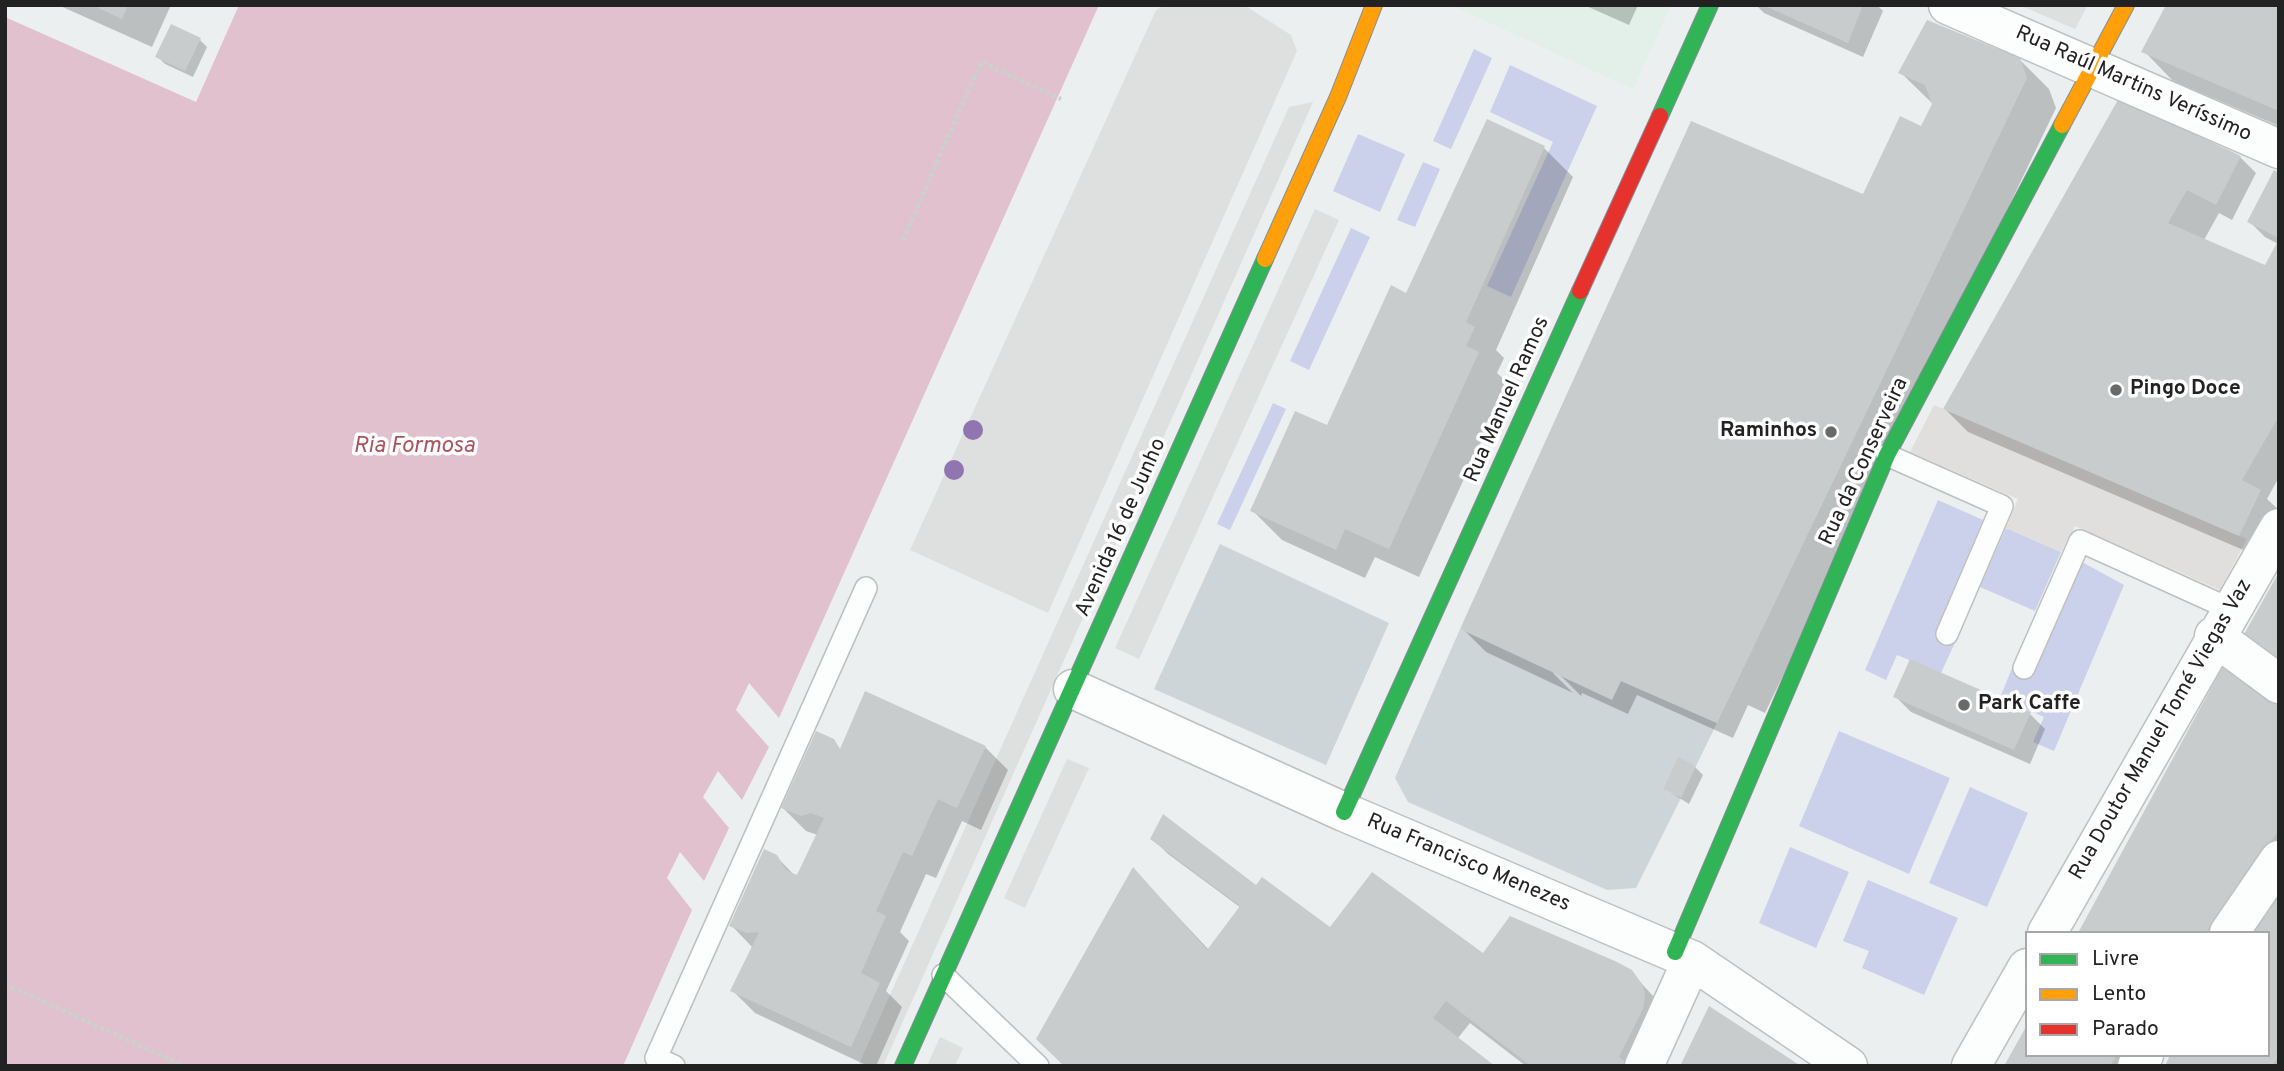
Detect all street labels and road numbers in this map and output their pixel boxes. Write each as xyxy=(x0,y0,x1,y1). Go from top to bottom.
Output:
street label: Rua Raúl Martins Veríssimo xyxy=(2011,21,2255,149)
street label: Rua Manuel Ramos xyxy=(1460,313,1556,487)
street label: Rua da Conserveira xyxy=(1815,374,1915,550)
street label: Avenida 16 de Junho xyxy=(1071,435,1173,621)
street label: Rua Doutor Manuel Tomé Viegas Vaz xyxy=(2065,575,2259,885)
street label: Rua Francisco Menezes xyxy=(1362,810,1574,918)

